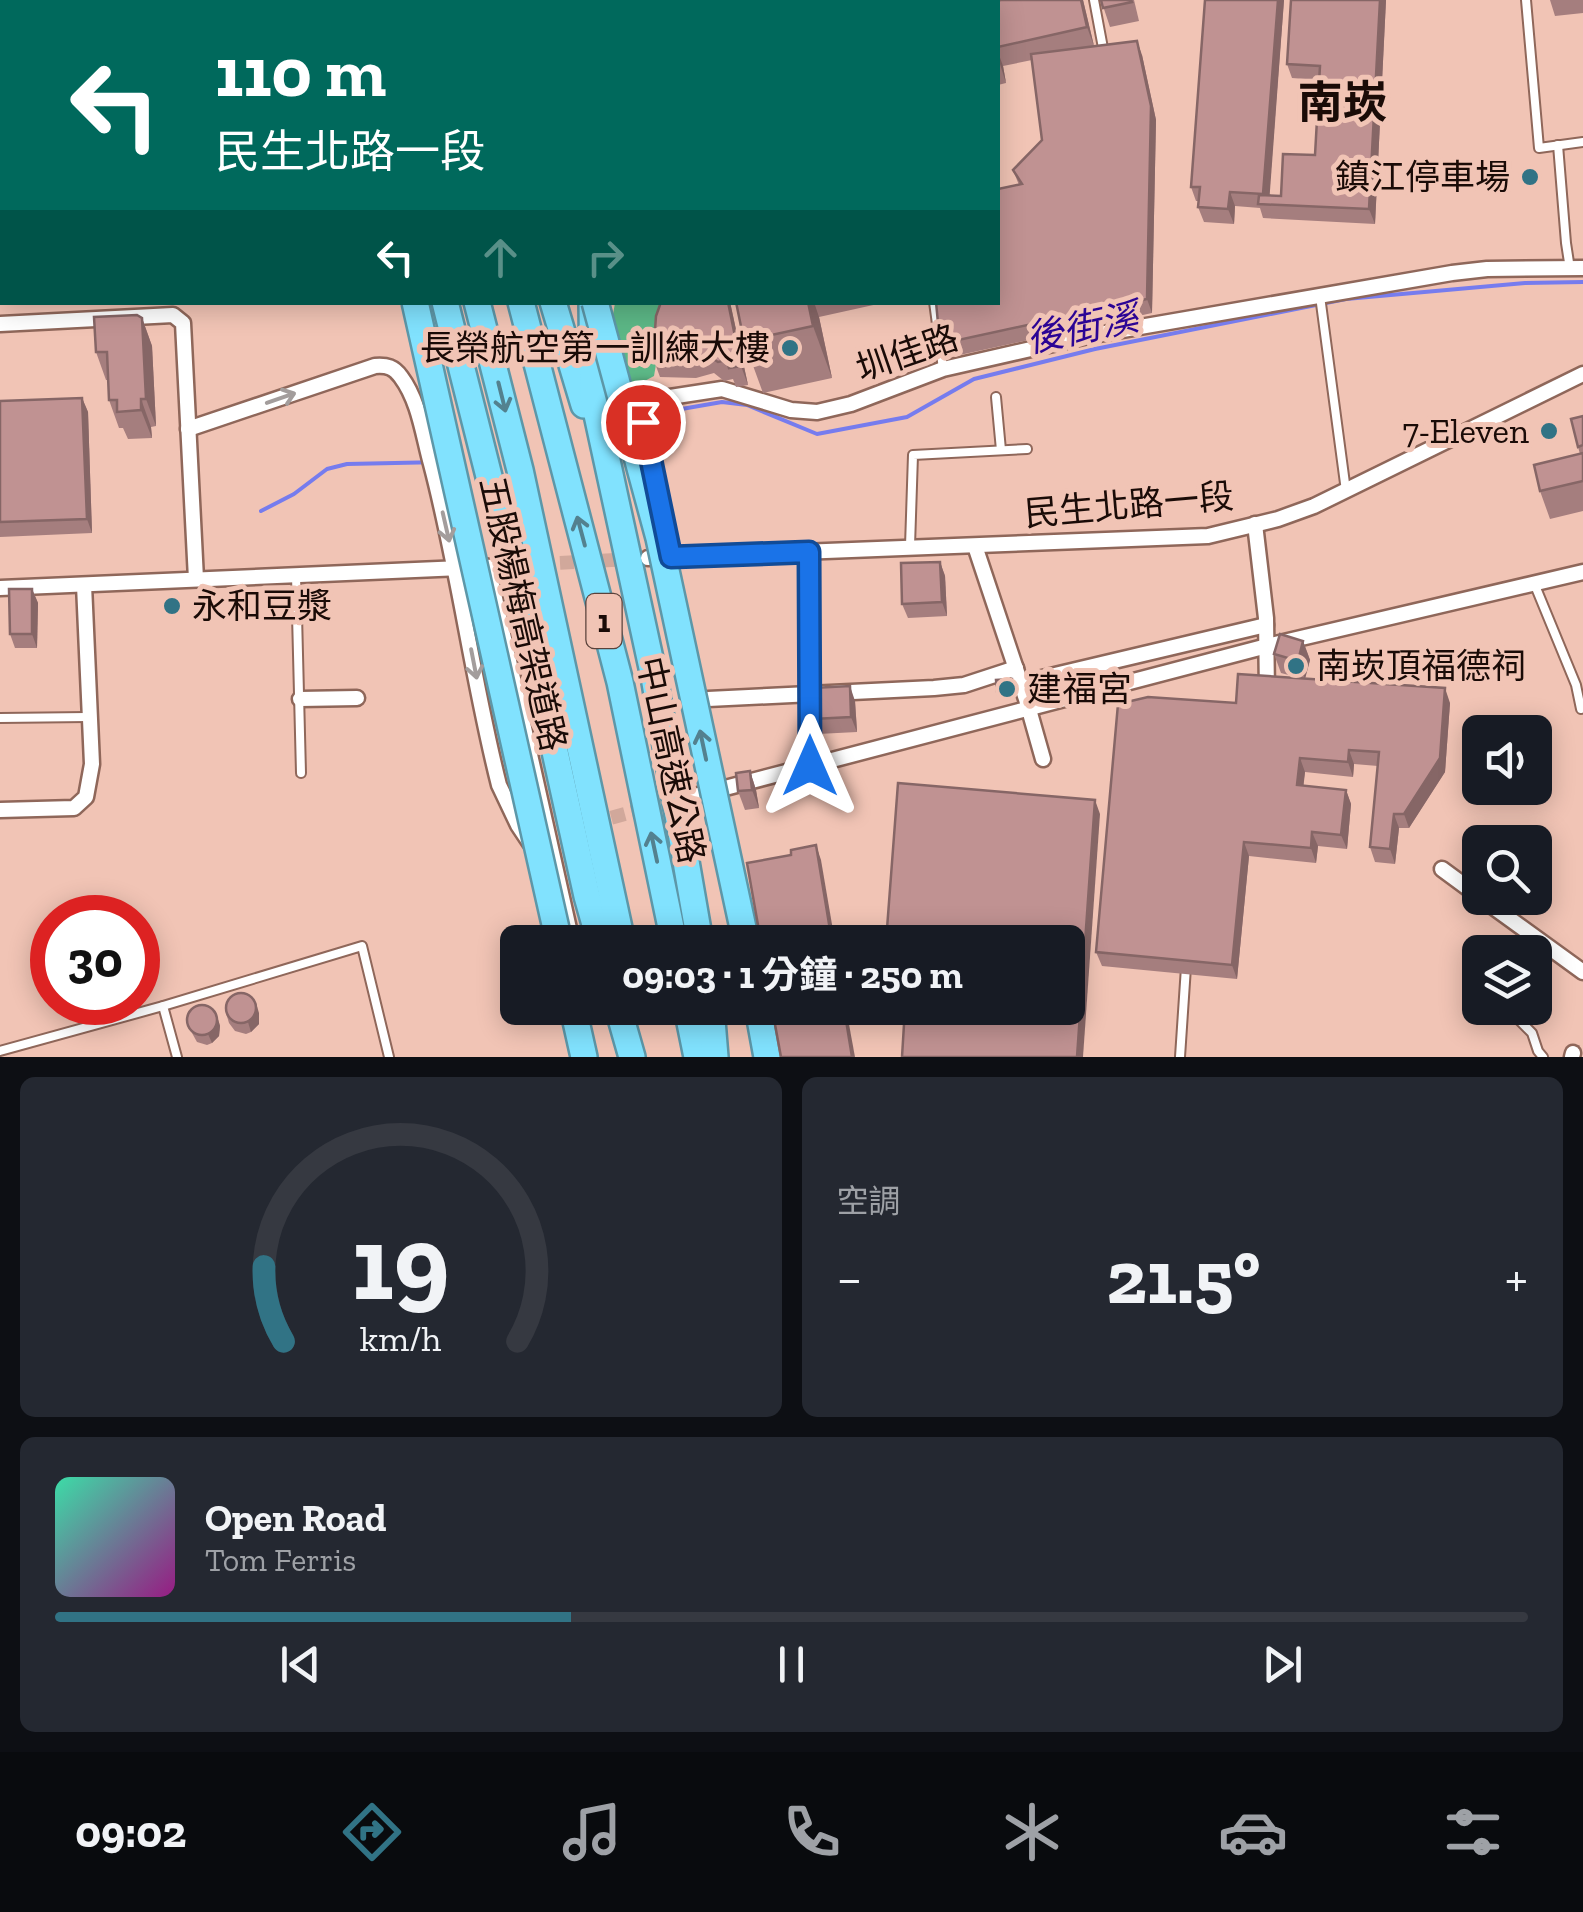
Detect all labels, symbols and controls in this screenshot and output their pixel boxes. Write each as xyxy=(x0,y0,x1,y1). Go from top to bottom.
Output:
text: 110 m xyxy=(215,30,386,114)
icon: left xyxy=(50,40,180,170)
district label: 南崁 xyxy=(1298,76,1388,130)
text: 民生北路一段 xyxy=(215,125,485,179)
place label: 鎮江停車場 xyxy=(1335,156,1510,198)
marker: 鎮江停車場 xyxy=(1519,166,1541,188)
icon: left xyxy=(368,230,423,285)
icon: ahead xyxy=(473,230,528,285)
icon: right xyxy=(578,230,633,285)
water label: 後街溪 xyxy=(1021,293,1147,362)
street label: 圳佳路 xyxy=(851,316,963,390)
place label: 長榮航空第一訓練大樓 xyxy=(420,327,770,369)
marker: 長榮航空第一訓練大樓 xyxy=(779,337,801,359)
pin xyxy=(601,380,686,465)
one-way arrow xyxy=(493,381,512,412)
one-way arrow xyxy=(264,388,295,406)
icon: arrive xyxy=(616,395,671,450)
place label: 7-Eleven xyxy=(1403,410,1529,452)
marker: 7-Eleven xyxy=(1538,420,1560,442)
street label: 五股楊梅高架道路 xyxy=(471,473,575,755)
street label: 民生北路一段 xyxy=(1023,475,1235,535)
one-way arrow xyxy=(438,511,456,543)
one-way arrow xyxy=(570,515,589,547)
place label: 永和豆漿 xyxy=(192,585,332,627)
road number: 1 xyxy=(586,594,622,648)
marker: 永和豆漿 xyxy=(161,595,183,617)
place label: 南崁頂福德祠 xyxy=(1316,645,1526,687)
one-way arrow xyxy=(465,647,484,679)
street label: 中山高速公路 xyxy=(629,653,713,867)
marker: 南崁頂福德祠 xyxy=(1285,655,1307,677)
place label: 建福宮 xyxy=(1027,668,1132,710)
marker: 建福宮 xyxy=(996,678,1018,700)
position arrow xyxy=(758,714,862,818)
map controls xyxy=(1462,715,1552,1025)
button: sound xyxy=(1462,715,1552,805)
one-way arrow xyxy=(692,730,711,762)
button: search xyxy=(1462,825,1552,915)
one-way arrow xyxy=(644,832,663,864)
speed limit sign: 30 xyxy=(30,895,160,1025)
button: layers xyxy=(1462,935,1552,1025)
text: 09:03 · 1 分鐘 · 250 m xyxy=(622,952,963,998)
text: 空調 xyxy=(837,1182,901,1220)
text: 19 xyxy=(352,1201,450,1326)
text: 21.5° xyxy=(1107,1232,1261,1322)
text: − xyxy=(837,1245,862,1311)
text: + xyxy=(1505,1245,1528,1311)
text: km/h xyxy=(360,1317,442,1360)
text: Open Road xyxy=(205,1495,387,1541)
text: Tom Ferris xyxy=(205,1541,356,1579)
icon: previous xyxy=(273,1637,328,1692)
icon: pause xyxy=(764,1637,819,1692)
icon: next xyxy=(1255,1637,1310,1692)
icon: directions xyxy=(337,1797,407,1867)
icon: music xyxy=(557,1797,627,1867)
icon: phone xyxy=(777,1797,847,1867)
icon: climate xyxy=(997,1797,1067,1867)
icon: car xyxy=(1218,1797,1288,1867)
icon: filters xyxy=(1438,1797,1508,1867)
text: 09:02 xyxy=(75,1805,186,1859)

